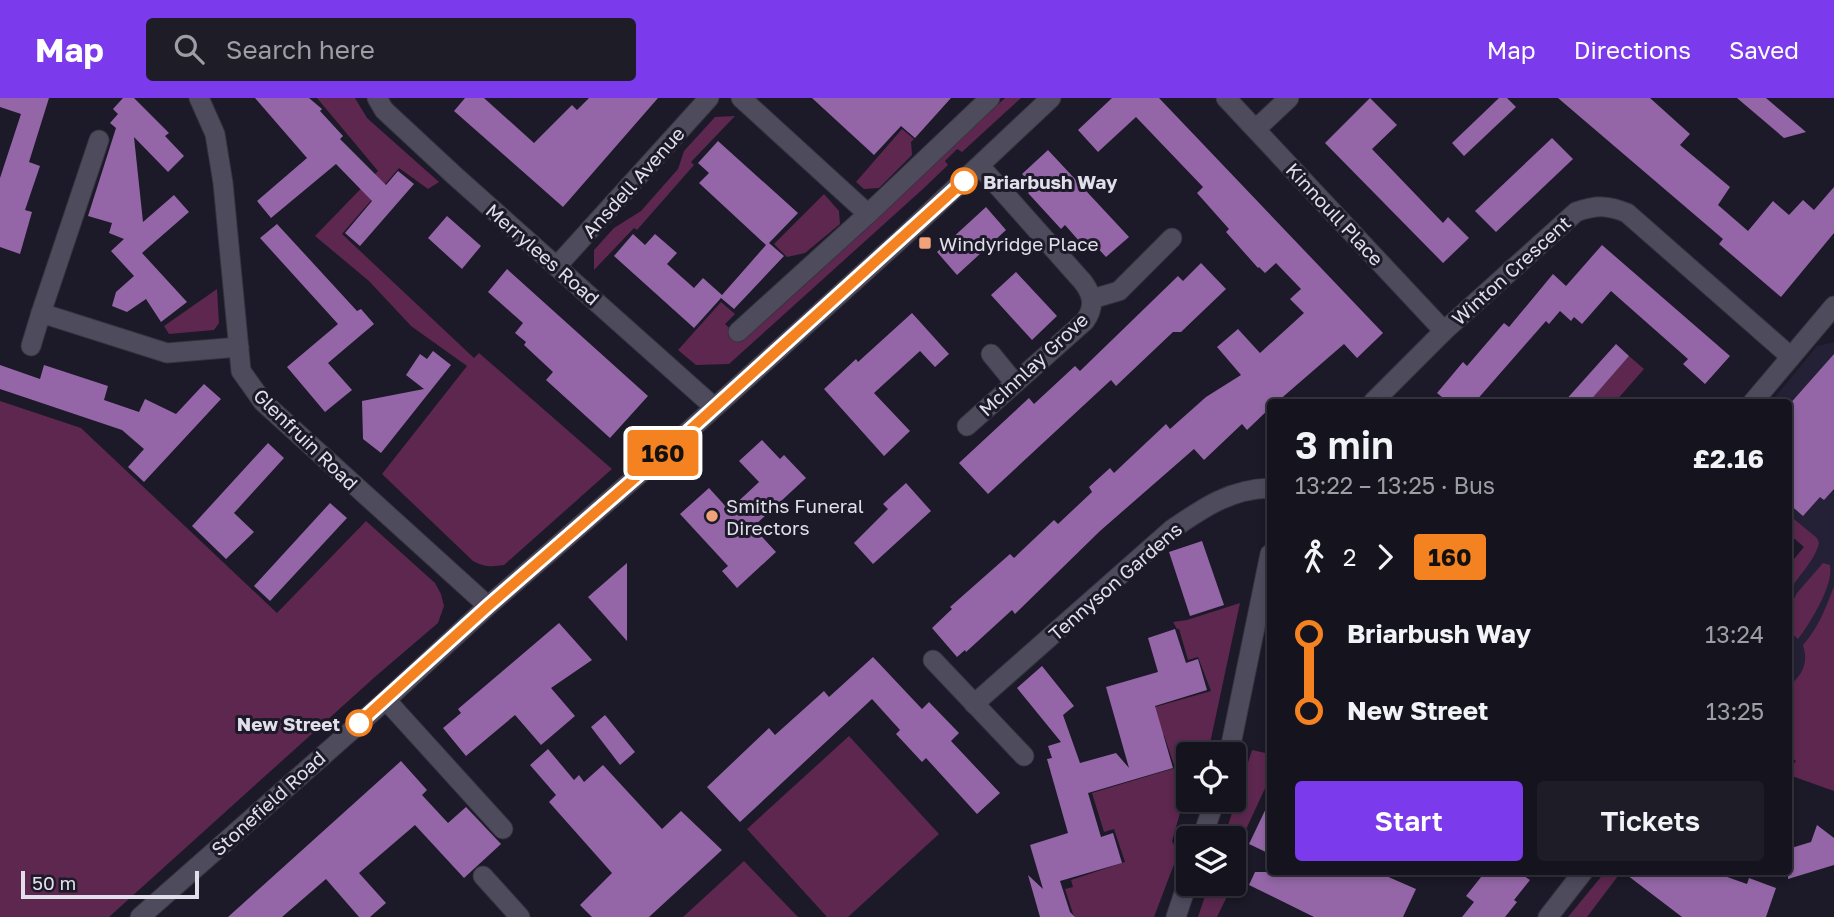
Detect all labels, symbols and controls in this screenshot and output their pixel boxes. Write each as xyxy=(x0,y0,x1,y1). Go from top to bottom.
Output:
search box xyxy=(146,18,636,81)
text: Map xyxy=(35,30,104,69)
icon: search xyxy=(170,30,208,68)
text: Search here xyxy=(226,34,375,65)
text: Map xyxy=(1487,35,1536,64)
text: Directions xyxy=(1574,35,1691,64)
text: Saved xyxy=(1729,35,1799,64)
street label: Ansdell Avenue xyxy=(577,122,689,242)
street label: Kinnoull Place xyxy=(1282,158,1388,270)
marker: Briarbush Way xyxy=(951,168,977,194)
place label: Briarbush Way xyxy=(983,170,1118,193)
street label: Merrylees Road xyxy=(482,199,604,309)
street label: Winton Crescent xyxy=(1447,211,1575,329)
place label: Windyridge Place xyxy=(939,232,1099,255)
marker: Windyridge Place xyxy=(917,235,933,251)
street label: McInnlay Grove xyxy=(974,308,1092,420)
street label: Glenfruin Road xyxy=(249,384,363,494)
text: 3 min xyxy=(1295,422,1394,467)
line badge: 160 xyxy=(623,430,703,476)
text: 160 xyxy=(641,438,685,467)
text: £2.16 xyxy=(1693,443,1764,474)
text: 13:22 – 13:25 · Bus xyxy=(1295,471,1495,499)
place label: Smiths Funeral Directors xyxy=(726,494,864,539)
marker: Smiths Funeral Directors xyxy=(704,508,720,524)
street label: Tennyson Gardens xyxy=(1044,517,1186,645)
icon: walk xyxy=(1295,538,1333,576)
icon: forward xyxy=(1366,538,1404,576)
text: 160 xyxy=(1428,542,1472,571)
text: 2 xyxy=(1343,543,1356,571)
text: Briarbush Way xyxy=(1347,618,1531,649)
text: 13:24 xyxy=(1705,620,1764,648)
text: New Street xyxy=(1347,695,1488,726)
text: 13:25 xyxy=(1706,697,1764,725)
marker: New Street xyxy=(346,710,372,736)
place label: New Street xyxy=(237,712,340,735)
map controls xyxy=(1176,742,1246,896)
button: locate xyxy=(1176,742,1246,812)
street label: Stonefield Road xyxy=(206,746,330,860)
button: Start xyxy=(1295,781,1523,861)
button: Tickets xyxy=(1537,781,1764,861)
button: layers xyxy=(1176,826,1246,896)
scale bar xyxy=(21,868,200,900)
text: 50 m xyxy=(32,871,76,894)

